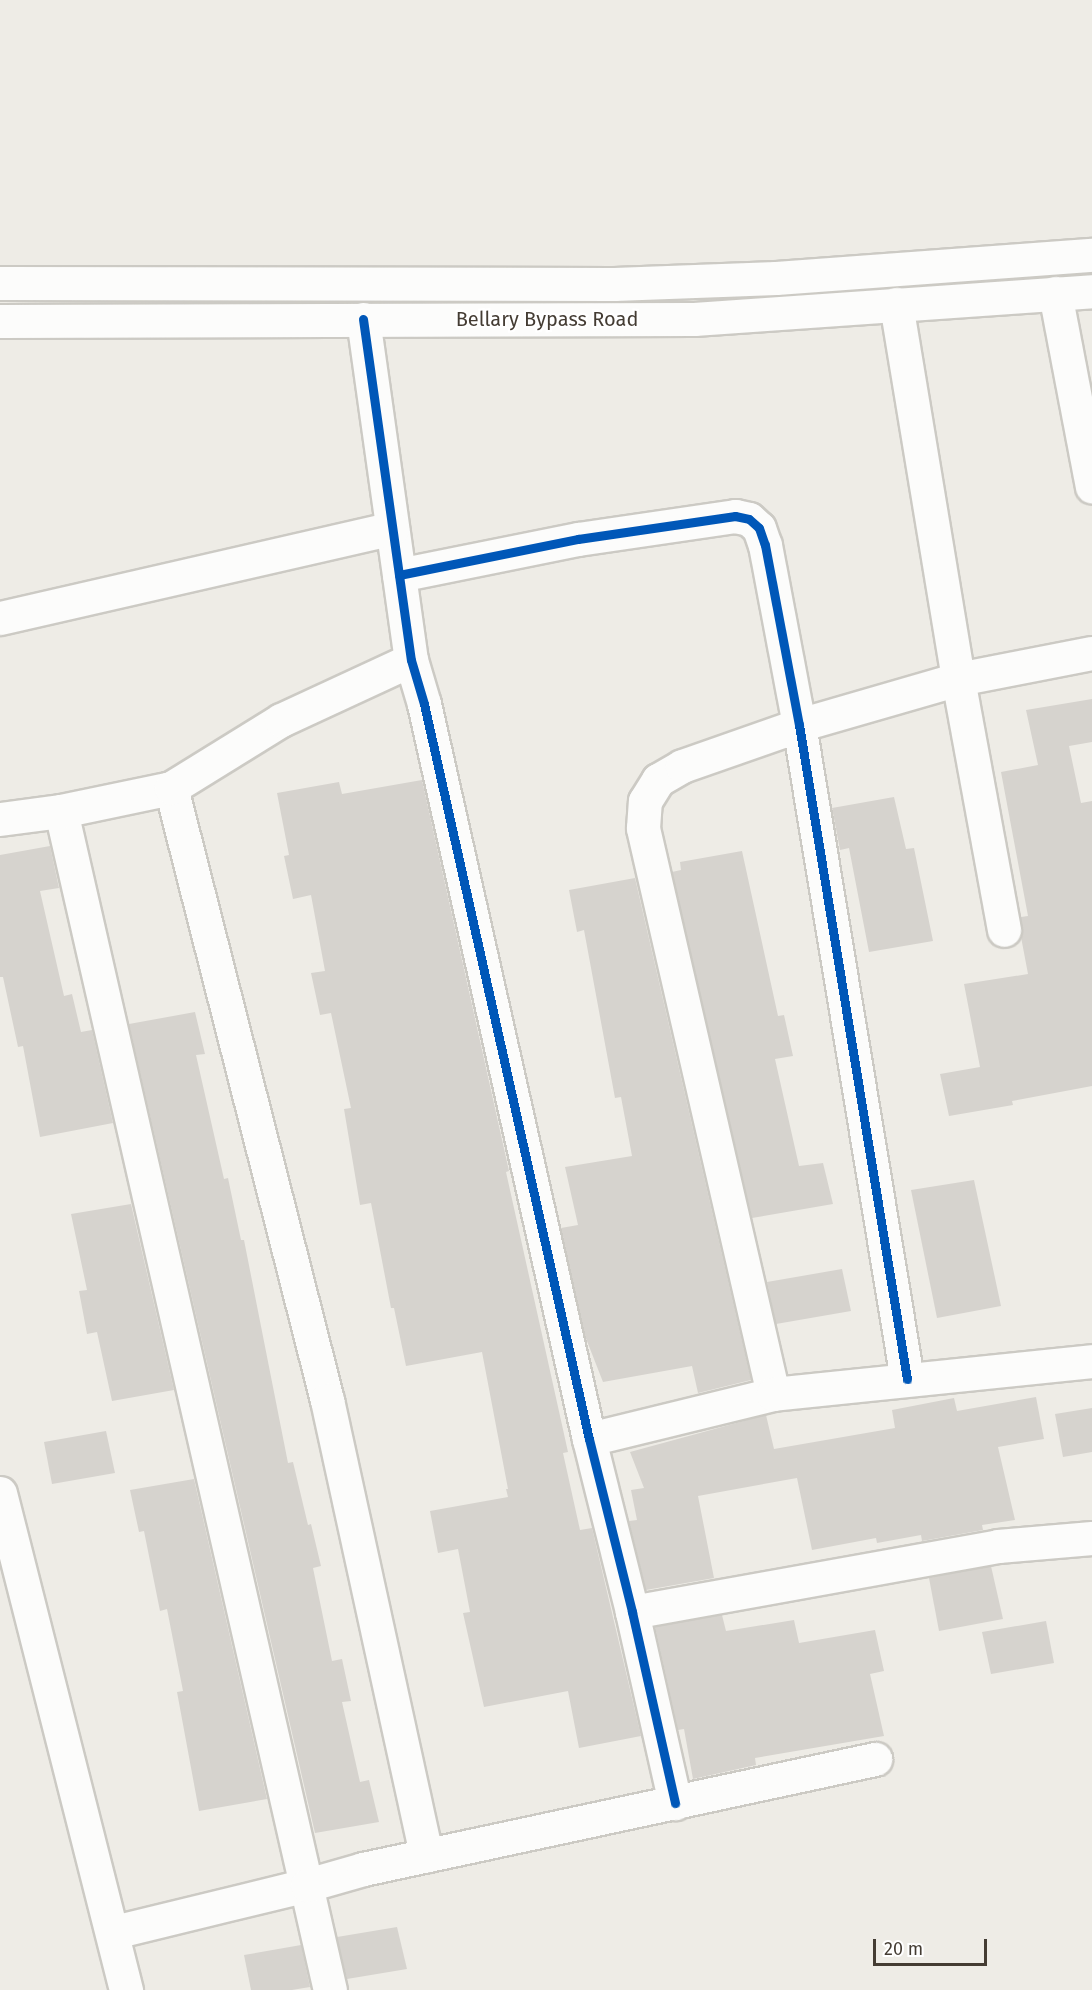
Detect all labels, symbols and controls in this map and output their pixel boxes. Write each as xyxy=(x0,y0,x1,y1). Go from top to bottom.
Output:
street label: Bellary Bypass Road xyxy=(456,307,638,331)
scale bar xyxy=(876,1927,990,1965)
text: 20 m xyxy=(884,1938,923,1960)

